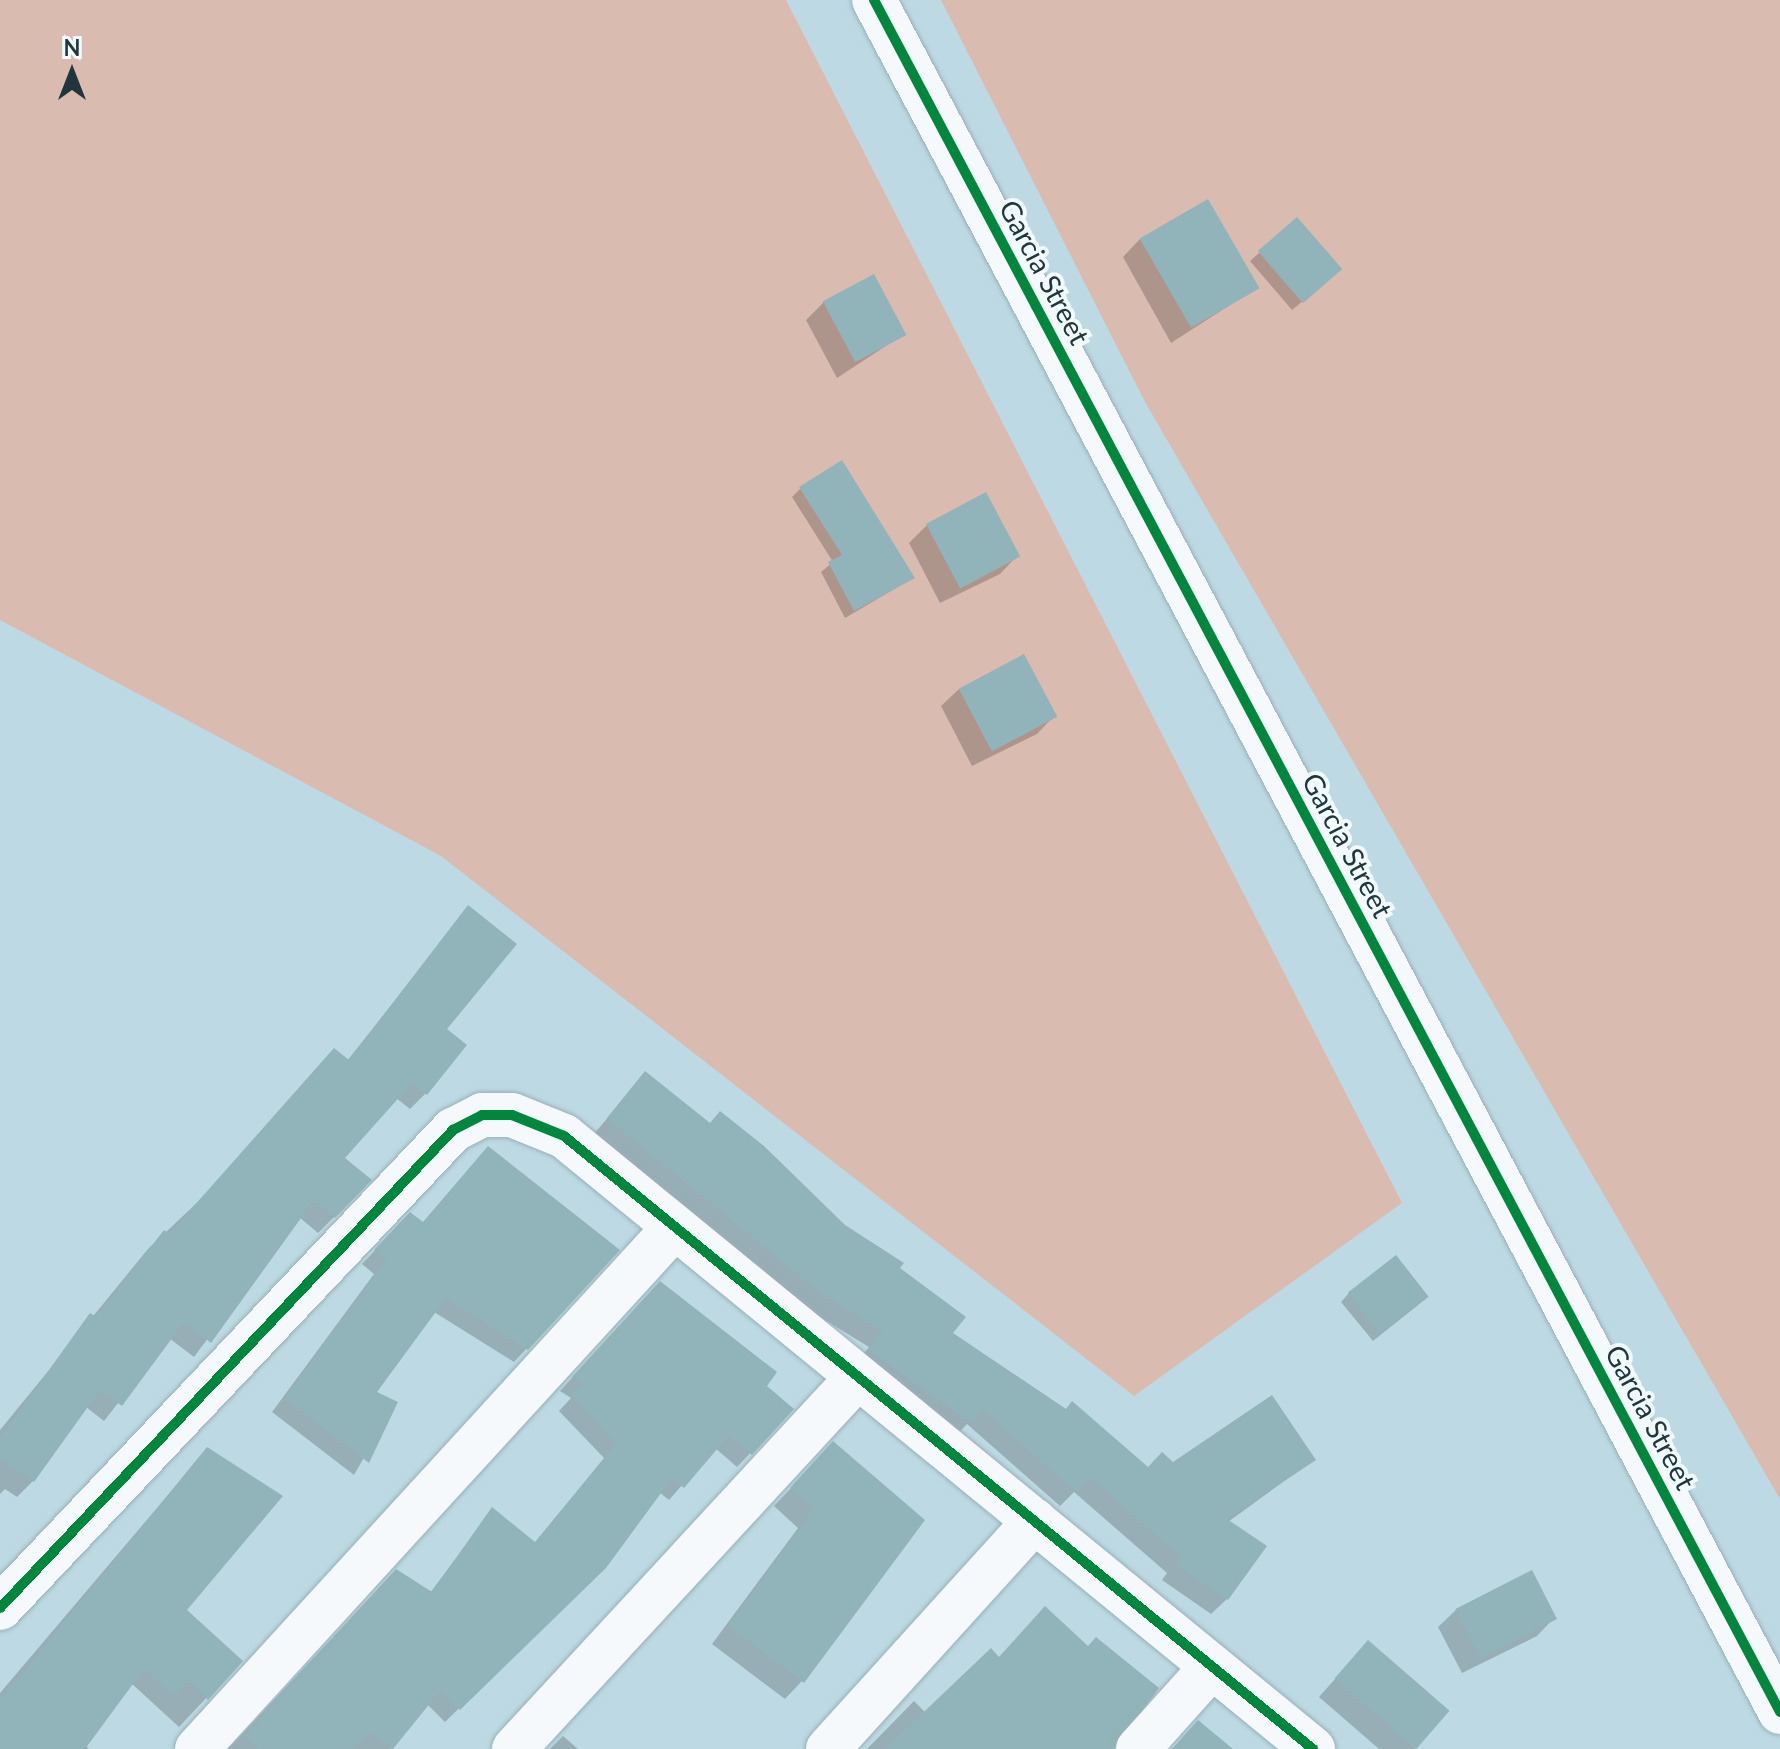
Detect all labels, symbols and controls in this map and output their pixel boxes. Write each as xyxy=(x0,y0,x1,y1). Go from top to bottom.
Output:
north arrow xyxy=(32,32,112,112)
text: N xyxy=(64,34,80,61)
street label: Garcia Street xyxy=(993,194,1097,350)
street label: Garcia Street xyxy=(1296,767,1400,923)
street label: Garcia Street xyxy=(1599,1339,1703,1495)

